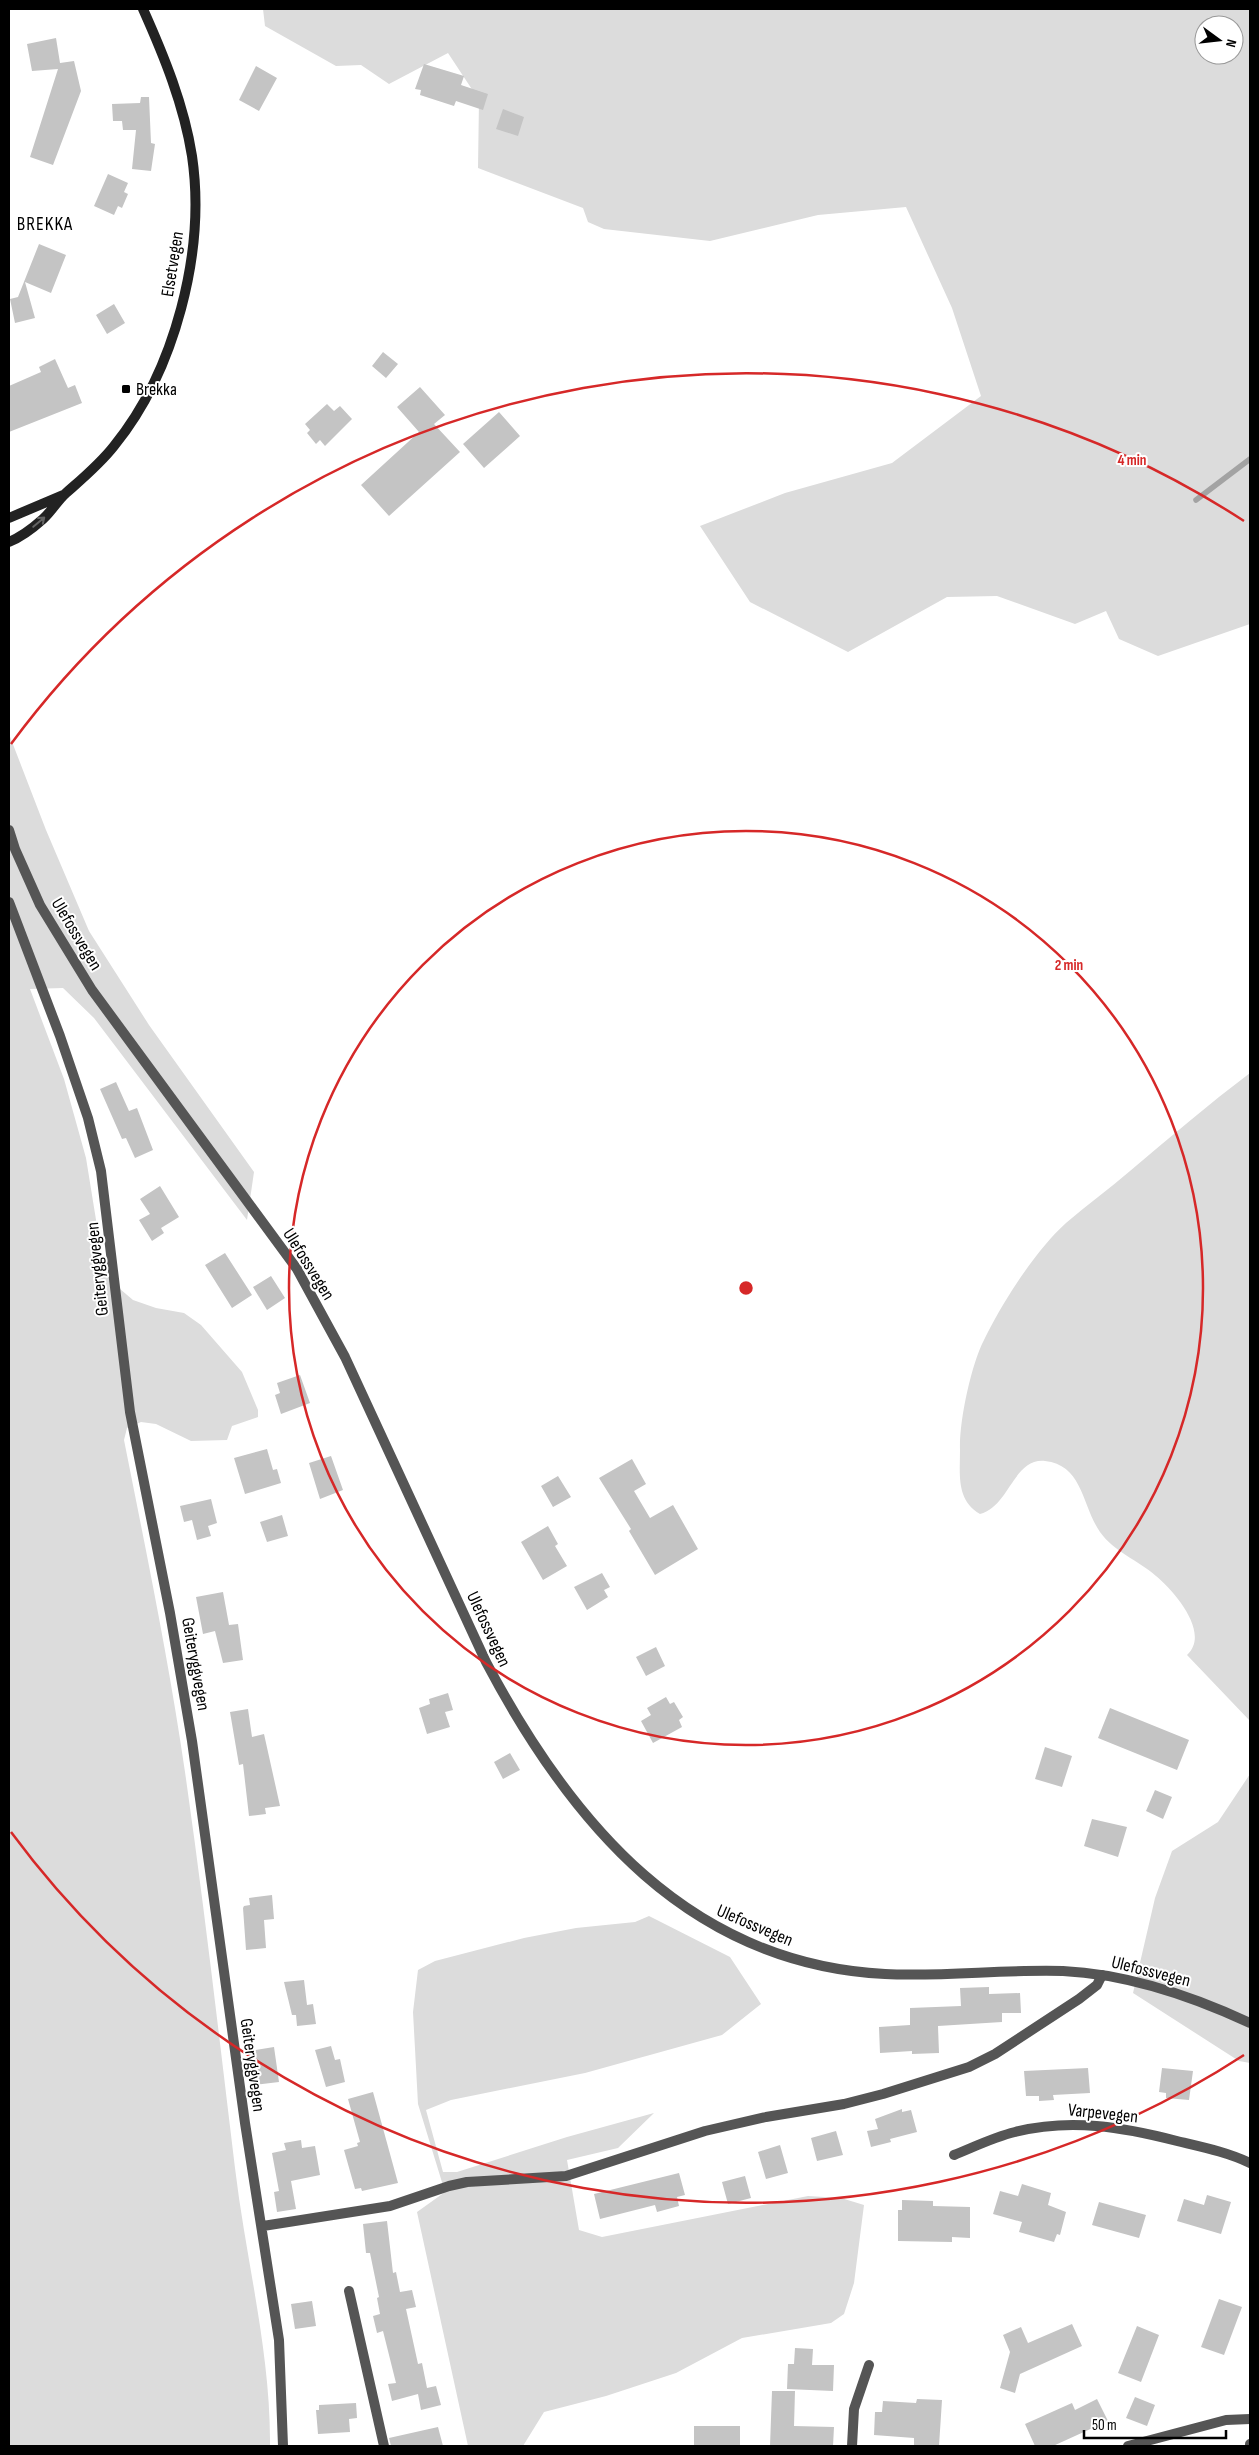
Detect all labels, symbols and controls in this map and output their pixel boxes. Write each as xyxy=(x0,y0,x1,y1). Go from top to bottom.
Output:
north arrow xyxy=(1194,15,1244,65)
text: N xyxy=(1222,37,1240,49)
district label: BREKKA xyxy=(17,213,73,236)
street label: Elsetvegen xyxy=(157,230,188,298)
place label: Brekka xyxy=(136,379,177,400)
marker: Brekka xyxy=(120,383,132,395)
text: 4 min xyxy=(1118,451,1146,470)
one-way arrow xyxy=(33,516,46,527)
street label: Ulefossvegen xyxy=(47,894,106,974)
text: 2 min xyxy=(1055,956,1083,975)
street label: Geiteryggvegen xyxy=(82,1221,113,1317)
street label: Ulefossvegen xyxy=(278,1225,339,1304)
centre of rings xyxy=(737,1279,755,1297)
street label: Ulefossvegen xyxy=(462,1588,515,1670)
street label: Geiteryggvegen xyxy=(177,1616,214,1712)
street label: Ulefossvegen xyxy=(714,1900,796,1951)
street label: Ulefossvegen xyxy=(1109,1952,1193,1991)
street label: Geiteryggvegen xyxy=(236,2017,269,2113)
street label: Varpevegen xyxy=(1067,2099,1139,2128)
scale bar xyxy=(1084,2408,1226,2440)
text: 50 m xyxy=(1092,2416,1117,2435)

